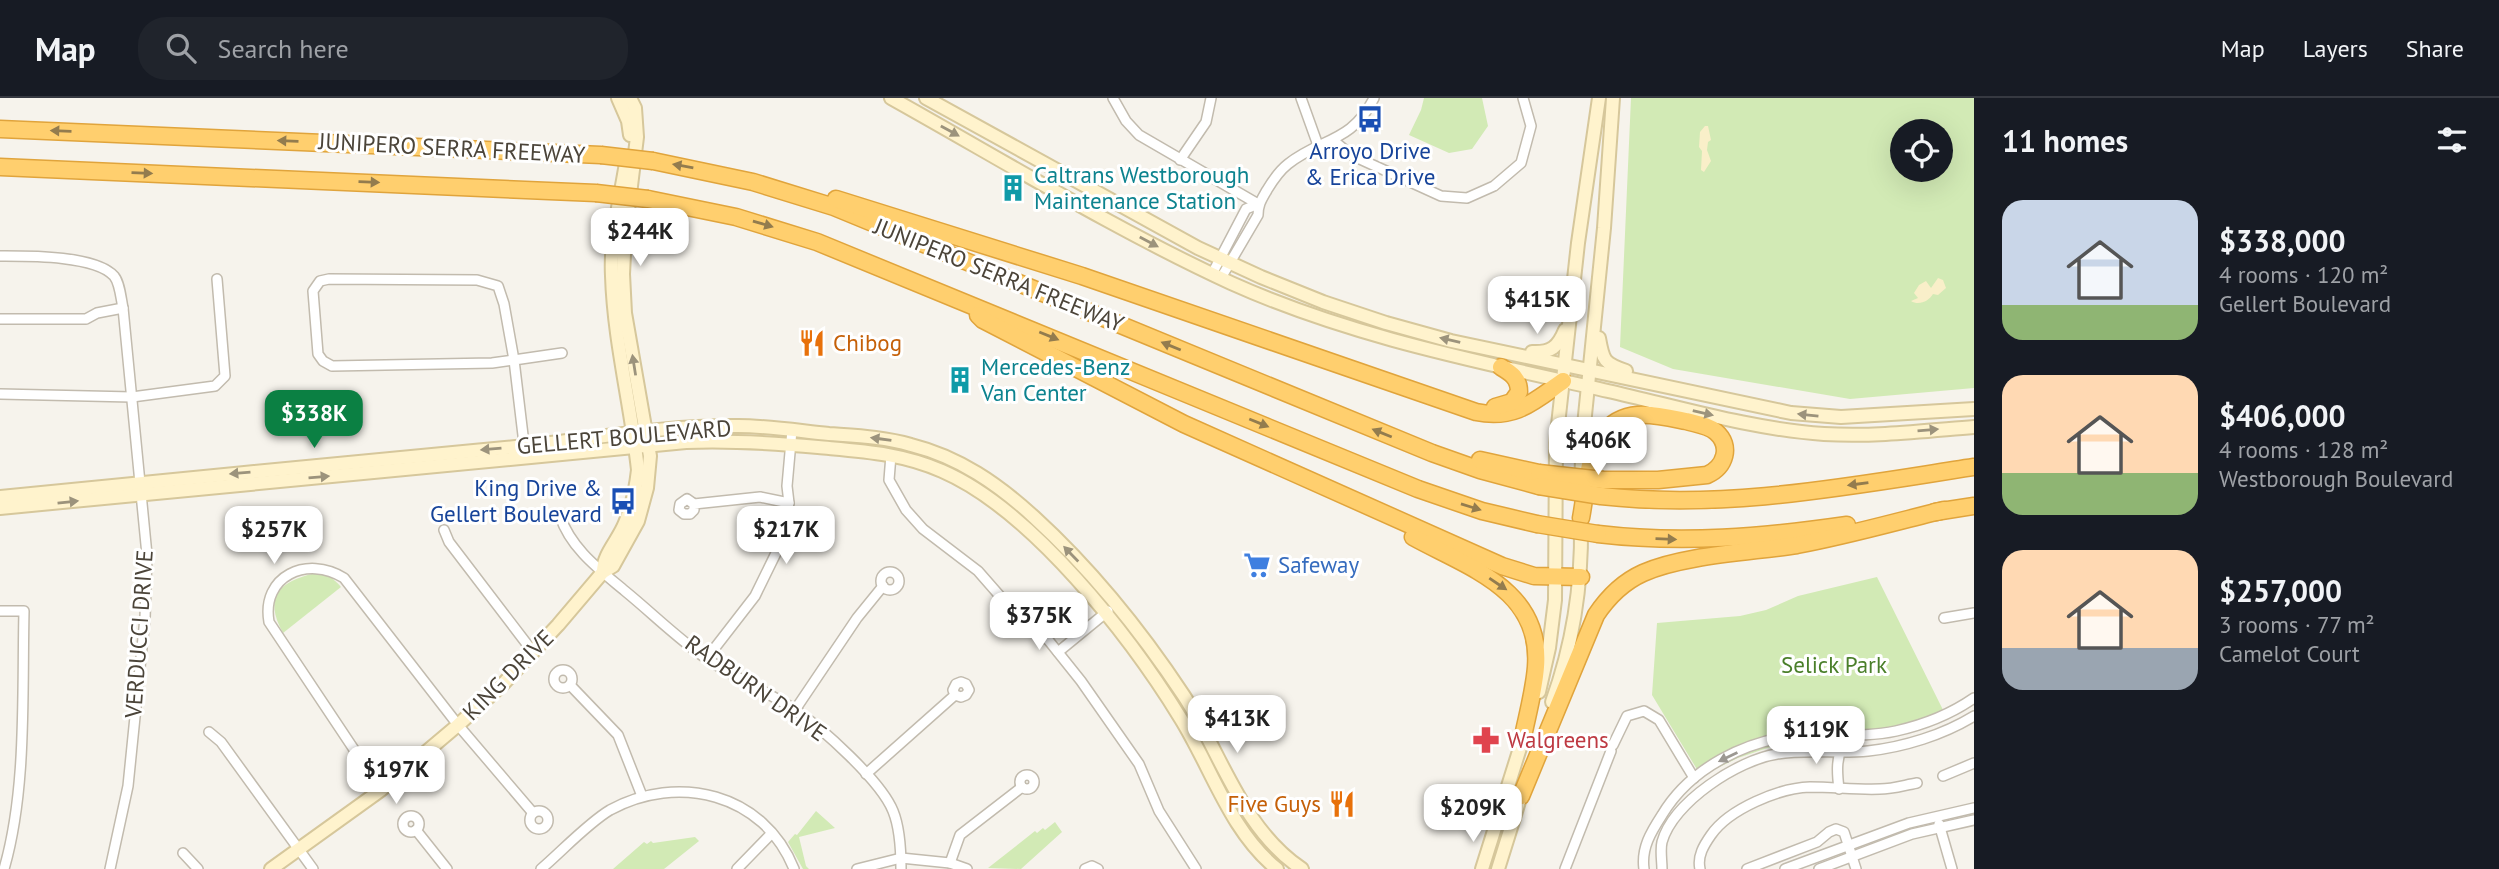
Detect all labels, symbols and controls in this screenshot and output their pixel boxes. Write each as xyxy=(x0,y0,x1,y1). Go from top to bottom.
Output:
search box xyxy=(138,17,628,80)
text: Map xyxy=(35,27,96,70)
icon: search xyxy=(162,29,200,67)
text: Search here xyxy=(218,32,349,65)
text: Map xyxy=(2221,33,2265,64)
text: Layers xyxy=(2303,33,2368,64)
text: Share xyxy=(2406,33,2464,64)
bus stop icon: Arroyo Drive & Erica Drive xyxy=(1355,104,1385,134)
map controls xyxy=(1890,119,1953,182)
button: locate xyxy=(1890,119,1953,182)
text: 11 homes xyxy=(2002,121,2128,160)
icon: filters xyxy=(2433,121,2471,159)
one-way arrow xyxy=(941,125,960,137)
one-way arrow xyxy=(49,126,71,137)
street label: JUNIPERO SERRA FREEWAY xyxy=(317,126,586,169)
one-way arrow xyxy=(277,135,299,146)
place label: Arroyo Drive & Erica Drive xyxy=(1305,136,1435,191)
one-way arrow xyxy=(672,160,694,171)
place label: Caltrans Westborough Maintenance Station xyxy=(1034,160,1249,215)
one-way arrow xyxy=(131,167,153,178)
building icon: Caltrans Westborough Maintenance Station xyxy=(998,173,1028,203)
one-way arrow xyxy=(358,177,380,188)
pin: $244K xyxy=(591,208,689,268)
street label: JUNIPERO SERRA FREEWAY xyxy=(869,211,1129,338)
text: $244K xyxy=(607,216,673,245)
one-way arrow xyxy=(753,220,774,230)
text: $338,000 xyxy=(2219,221,2346,260)
icon: home xyxy=(2058,228,2142,312)
one-way arrow xyxy=(1139,236,1159,247)
text: 4 rooms · 120 m² xyxy=(2219,260,2388,289)
pin: $415K xyxy=(1488,276,1586,336)
text: $415K xyxy=(1504,284,1570,313)
text: Gellert Boulevard xyxy=(2219,289,2391,318)
restaurant icon: Chibog xyxy=(797,328,827,358)
place label: Chibog xyxy=(833,328,902,357)
one-way arrow xyxy=(1039,331,1060,342)
one-way arrow xyxy=(1439,334,1461,345)
one-way arrow xyxy=(1161,340,1182,351)
place label: Mercedes-Benz Van Center xyxy=(980,352,1130,407)
one-way arrow xyxy=(628,354,639,376)
building icon: Mercedes-Benz Van Center xyxy=(945,365,975,395)
pin: $338K xyxy=(265,390,363,450)
text: $406,000 xyxy=(2219,396,2346,435)
text: $338K xyxy=(281,398,347,427)
icon: home xyxy=(2058,403,2142,487)
one-way arrow xyxy=(1692,407,1714,418)
one-way arrow xyxy=(1797,409,1819,420)
street label: GELLERT BOULEVARD xyxy=(515,413,732,460)
one-way arrow xyxy=(1249,418,1270,429)
pin: $406K xyxy=(1549,418,1647,477)
one-way arrow xyxy=(1918,424,1940,435)
text: $406K xyxy=(1565,425,1631,454)
one-way arrow xyxy=(1371,427,1392,438)
one-way arrow xyxy=(869,433,891,444)
text: 4 rooms · 128 m² xyxy=(2219,435,2388,464)
one-way arrow xyxy=(480,444,502,455)
text: Westborough Boulevard xyxy=(2219,464,2453,493)
one-way arrow xyxy=(229,468,251,479)
one-way arrow xyxy=(308,472,330,483)
place label: King Drive & Gellert Boulevard xyxy=(430,473,602,528)
one-way arrow xyxy=(1847,479,1869,490)
bus stop icon: King Drive & Gellert Boulevard xyxy=(608,486,638,516)
one-way arrow xyxy=(57,496,79,507)
one-way arrow xyxy=(1460,502,1481,513)
pin: $257K xyxy=(225,506,323,566)
pin: $217K xyxy=(737,506,835,566)
text: $257K xyxy=(241,514,307,543)
text: $217K xyxy=(753,514,819,543)
one-way arrow xyxy=(1656,534,1678,545)
one-way arrow xyxy=(1063,545,1080,562)
street label: VERDUCCI DRIVE xyxy=(118,549,159,720)
supermarket icon: Safeway xyxy=(1242,550,1272,580)
place label: Safeway xyxy=(1278,550,1359,579)
text: $257,000 xyxy=(2219,571,2342,610)
one-way arrow xyxy=(1488,578,1508,591)
icon: home xyxy=(2058,578,2142,662)
pin: $375K xyxy=(990,592,1088,652)
text: $375K xyxy=(1006,600,1072,629)
text: 3 rooms · 77 m² xyxy=(2219,610,2375,639)
street label: KING DRIVE xyxy=(456,623,559,726)
street label: RADBURN DRIVE xyxy=(680,628,833,747)
text: Camelot Court xyxy=(2219,639,2360,668)
park label: Selick Park xyxy=(1781,650,1887,679)
pin: $413K xyxy=(1188,696,1286,755)
text: $413K xyxy=(1204,703,1270,732)
pin: $119K xyxy=(1767,706,1865,766)
text: $119K xyxy=(1783,714,1849,743)
pharmacy icon: Walgreens xyxy=(1471,725,1501,755)
place label: Walgreens xyxy=(1507,725,1609,754)
pin: $197K xyxy=(347,746,445,806)
one-way arrow xyxy=(1717,751,1738,763)
text: $197K xyxy=(363,754,429,783)
pin: $209K xyxy=(1424,784,1522,844)
place label: Five Guys xyxy=(1227,789,1321,818)
restaurant icon: Five Guys xyxy=(1327,789,1357,819)
text: $209K xyxy=(1440,792,1506,821)

